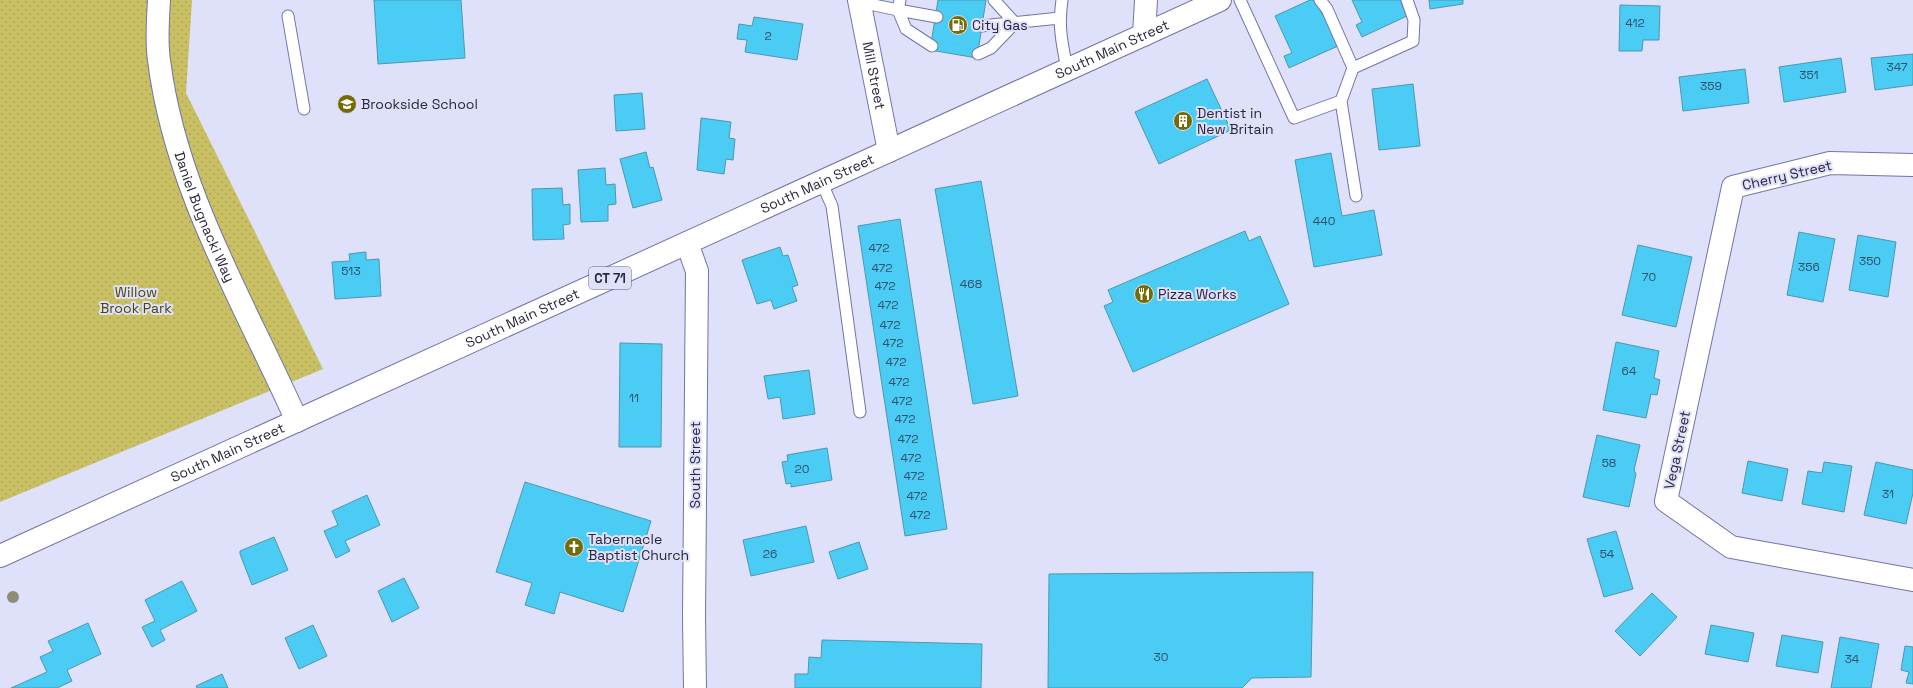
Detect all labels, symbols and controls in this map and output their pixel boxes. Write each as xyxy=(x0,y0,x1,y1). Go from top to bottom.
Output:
fuel station icon: City Gas xyxy=(947,14,969,36)
house number: 412 xyxy=(1625,15,1645,31)
place label: City Gas xyxy=(972,16,1028,34)
street label: South Main Street xyxy=(1052,16,1172,83)
house number: 2 xyxy=(764,28,772,44)
street label: Mill Street xyxy=(858,40,890,111)
house number: 347 xyxy=(1886,59,1908,75)
house number: 351 xyxy=(1799,67,1819,83)
house number: 359 xyxy=(1700,78,1722,94)
school or university icon: Brookside School xyxy=(336,93,358,115)
place label: Brookside School xyxy=(361,95,478,113)
place label: Dentist in New Britain xyxy=(1197,104,1274,138)
building icon: Dentist in New Britain xyxy=(1172,110,1194,132)
street label: Daniel Bugnacki Way xyxy=(170,149,239,285)
street label: South Main Street xyxy=(757,150,877,217)
street label: Cherry Street xyxy=(1740,156,1834,194)
house number: 440 xyxy=(1313,213,1335,229)
house number: 472 xyxy=(868,240,890,256)
house number: 350 xyxy=(1859,253,1881,269)
house number: 356 xyxy=(1798,259,1820,275)
house number: 472 xyxy=(871,260,893,276)
house number: 513 xyxy=(341,263,361,279)
road number: CT 71 xyxy=(589,267,631,289)
house number: 70 xyxy=(1642,269,1656,285)
house number: 468 xyxy=(960,276,982,292)
house number: 472 xyxy=(874,278,896,294)
park label: Willow Brook Park xyxy=(100,283,172,317)
restaurant icon: Pizza Works xyxy=(1133,283,1155,305)
street label: South Main Street xyxy=(463,284,582,352)
place label: Pizza Works xyxy=(1158,285,1237,303)
house number: 472 xyxy=(877,297,899,313)
house number: 472 xyxy=(879,317,901,333)
house number: 472 xyxy=(882,335,904,351)
house number: 472 xyxy=(885,354,907,370)
house number: 64 xyxy=(1622,363,1637,379)
house number: 472 xyxy=(888,374,910,390)
house number: 11 xyxy=(629,390,639,406)
house number: 472 xyxy=(891,393,913,409)
street label: Vega Street xyxy=(1660,409,1694,491)
house number: 472 xyxy=(894,411,916,427)
street label: South Main Street xyxy=(168,419,287,486)
street label: South Street xyxy=(686,421,704,509)
house number: 472 xyxy=(897,431,919,447)
house number: 472 xyxy=(900,450,922,466)
house number: 58 xyxy=(1602,455,1616,471)
house number: 20 xyxy=(795,461,809,477)
house number: 472 xyxy=(903,468,925,484)
house number: 31 xyxy=(1882,486,1894,502)
house number: 472 xyxy=(906,488,928,504)
house number: 472 xyxy=(909,507,931,523)
place label: Tabernacle Baptist Church xyxy=(588,530,689,564)
church icon: Tabernacle Baptist Church xyxy=(563,536,585,558)
house number: 26 xyxy=(763,546,777,562)
house number: 54 xyxy=(1600,546,1615,562)
house number: 30 xyxy=(1154,649,1168,665)
house number: 34 xyxy=(1845,651,1860,667)

